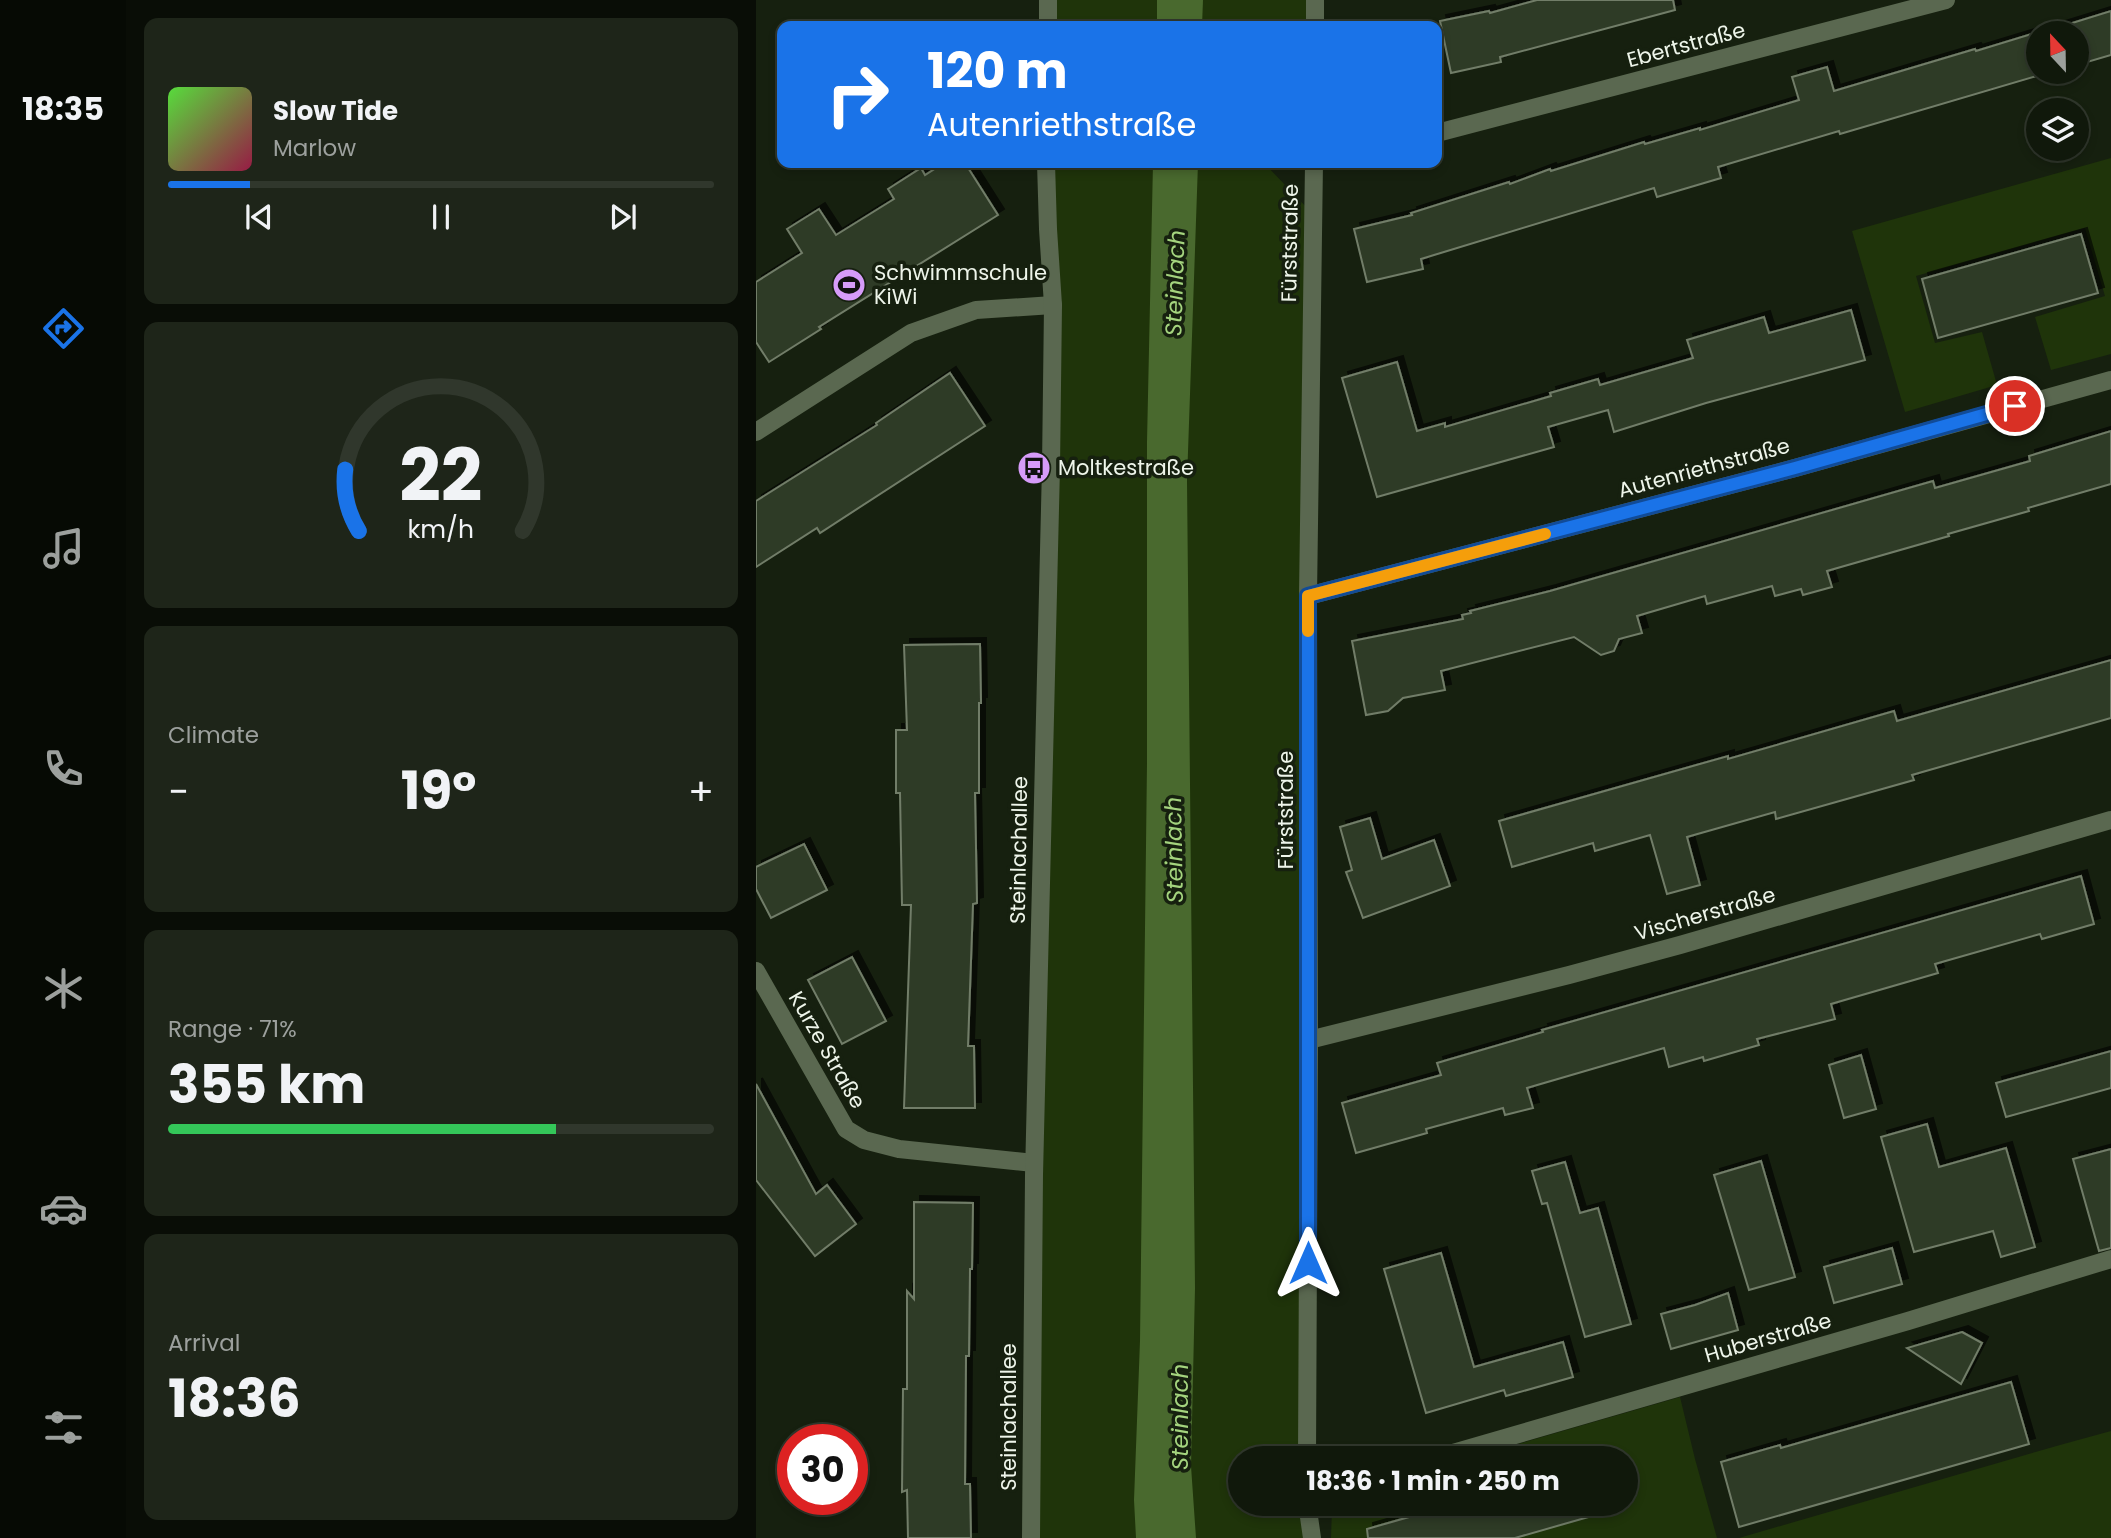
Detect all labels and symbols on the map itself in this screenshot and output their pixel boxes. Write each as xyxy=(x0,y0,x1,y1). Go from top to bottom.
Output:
street label: Ebertstraße xyxy=(1623,15,1748,74)
north arrow xyxy=(2026,21,2090,84)
street label: Fürststraße xyxy=(1274,184,1305,302)
water label: Steinlach xyxy=(1157,229,1193,337)
place label: Schwimmschule KiWi xyxy=(874,258,1047,311)
sports icon: Schwimmschule KiWi xyxy=(830,266,868,304)
pin xyxy=(1985,376,2045,436)
street label: Autenriethstraße xyxy=(1615,431,1793,504)
bus stop icon: Moltkestraße xyxy=(1015,449,1053,487)
place label: Moltkestraße xyxy=(1058,453,1194,482)
street label: Fürststraße xyxy=(1271,751,1300,869)
street label: Steinlachallee xyxy=(1003,776,1034,924)
water label: Steinlach xyxy=(1157,797,1191,903)
street label: Vischerstraße xyxy=(1631,880,1779,947)
street label: Kurze Straße xyxy=(782,986,873,1114)
position arrow xyxy=(1271,1226,1345,1300)
street label: Huberstraße xyxy=(1701,1306,1835,1370)
street label: Steinlachallee xyxy=(994,1343,1023,1491)
water label: Steinlach xyxy=(1164,1364,1196,1470)
speed limit sign: 30 xyxy=(777,1424,868,1515)

